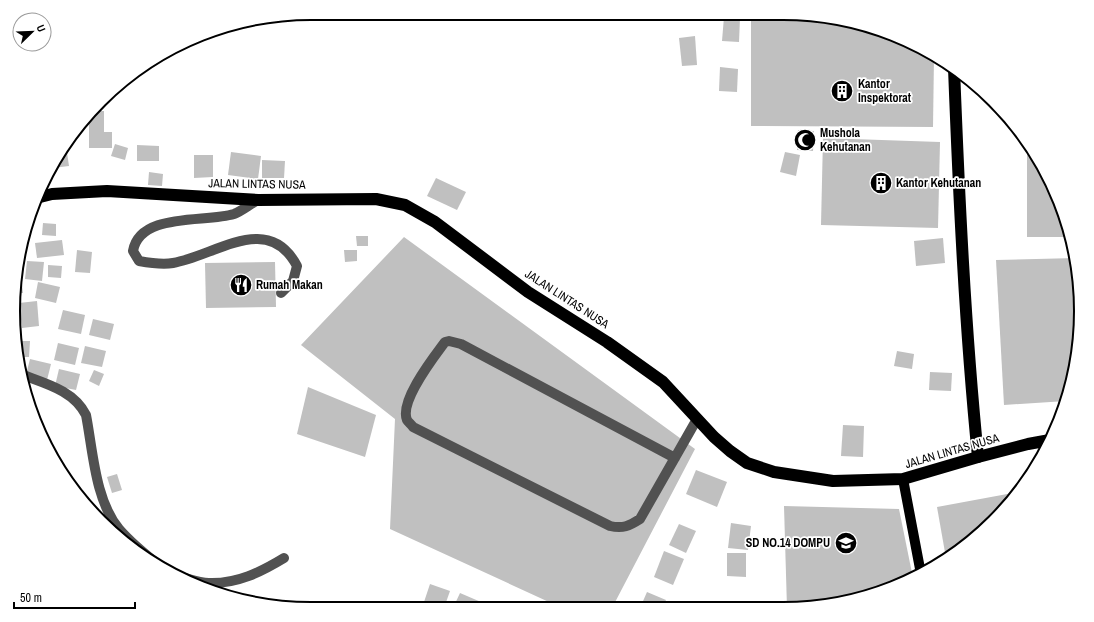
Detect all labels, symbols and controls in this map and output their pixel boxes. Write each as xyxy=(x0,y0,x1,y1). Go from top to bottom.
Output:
north arrow xyxy=(12,12,52,52)
text: U xyxy=(33,22,49,34)
place label: Kantor Inspektorat xyxy=(858,76,912,106)
building icon: Kantor Inspektorat xyxy=(829,78,855,104)
place label: Mushola Kehutanan xyxy=(820,125,871,155)
mosque icon: Mushola Kehutanan xyxy=(792,127,818,153)
building icon: Kantor Kehutanan xyxy=(868,170,894,196)
street label: JALAN LINTAS NUSA xyxy=(208,175,306,193)
place label: Kantor Kehutanan xyxy=(896,175,981,191)
street label: JALAN LINTAS NUSA xyxy=(522,266,612,332)
restaurant icon: Rumah Makan xyxy=(228,272,254,298)
place label: Rumah Makan xyxy=(256,277,323,293)
street label: JALAN LINTAS NUSA xyxy=(903,430,1001,472)
school or university icon: SD NO.14 DOMPU xyxy=(833,530,859,556)
place label: SD NO.14 DOMPU xyxy=(746,535,830,551)
scale bar xyxy=(14,584,135,610)
text: 50 m xyxy=(20,590,42,606)

